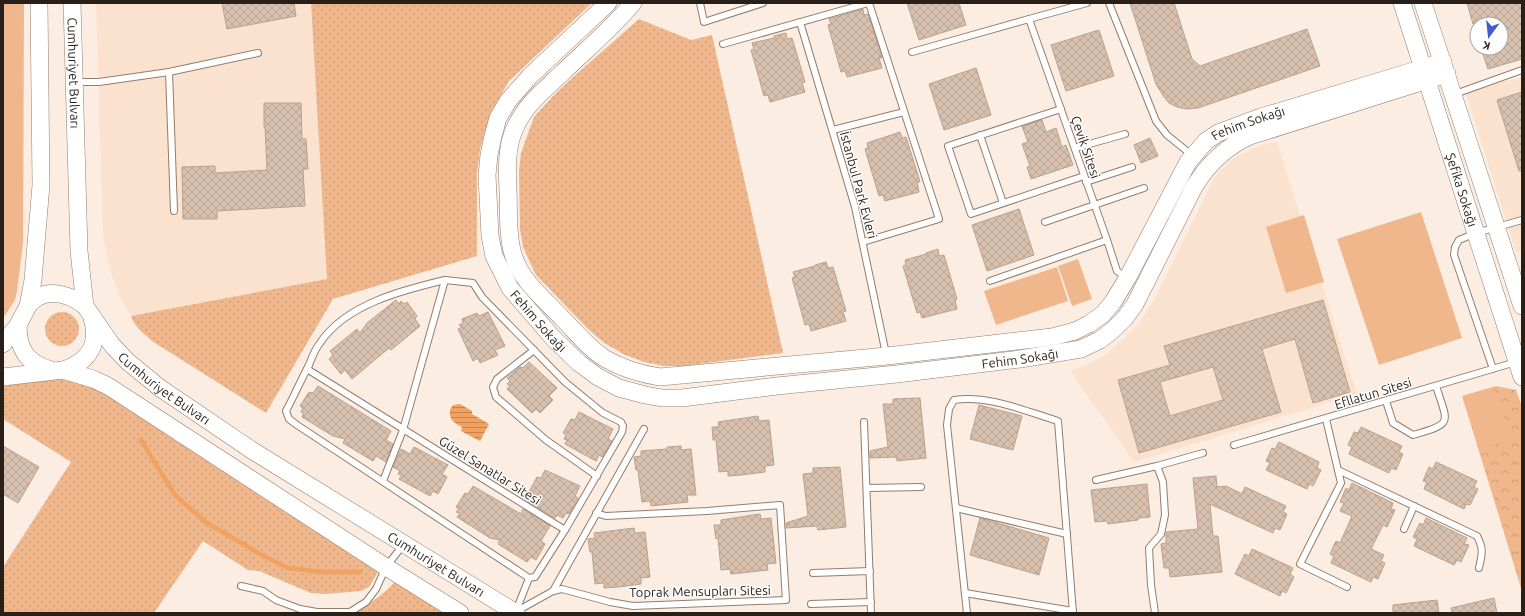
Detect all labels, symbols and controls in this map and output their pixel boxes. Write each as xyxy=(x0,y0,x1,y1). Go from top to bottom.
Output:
north arrow xyxy=(1469,16,1509,56)
street label: Cumhuriyet Bulvarı xyxy=(65,17,83,129)
text: K xyxy=(1481,39,1492,52)
street label: Fehim Sokağı xyxy=(1208,103,1286,143)
street label: Çevik Sitesi xyxy=(1069,114,1103,180)
street label: İstanbul Park Evleri xyxy=(838,130,881,240)
street label: Şefika Sokağı xyxy=(1444,151,1480,228)
street label: Fehim Sokağı xyxy=(508,287,570,354)
street label: Fehim Sokağı xyxy=(981,346,1059,371)
street label: Cumhuriyet Bulvarı xyxy=(115,349,213,427)
street label: Efllatun Sitesi xyxy=(1333,375,1413,411)
street label: Güzel Sanatlar Sitesi xyxy=(437,433,543,507)
street label: Cumhuriyet Bulvarı xyxy=(385,529,487,599)
street label: Toprak Mensupları Sitesi xyxy=(629,583,771,599)

